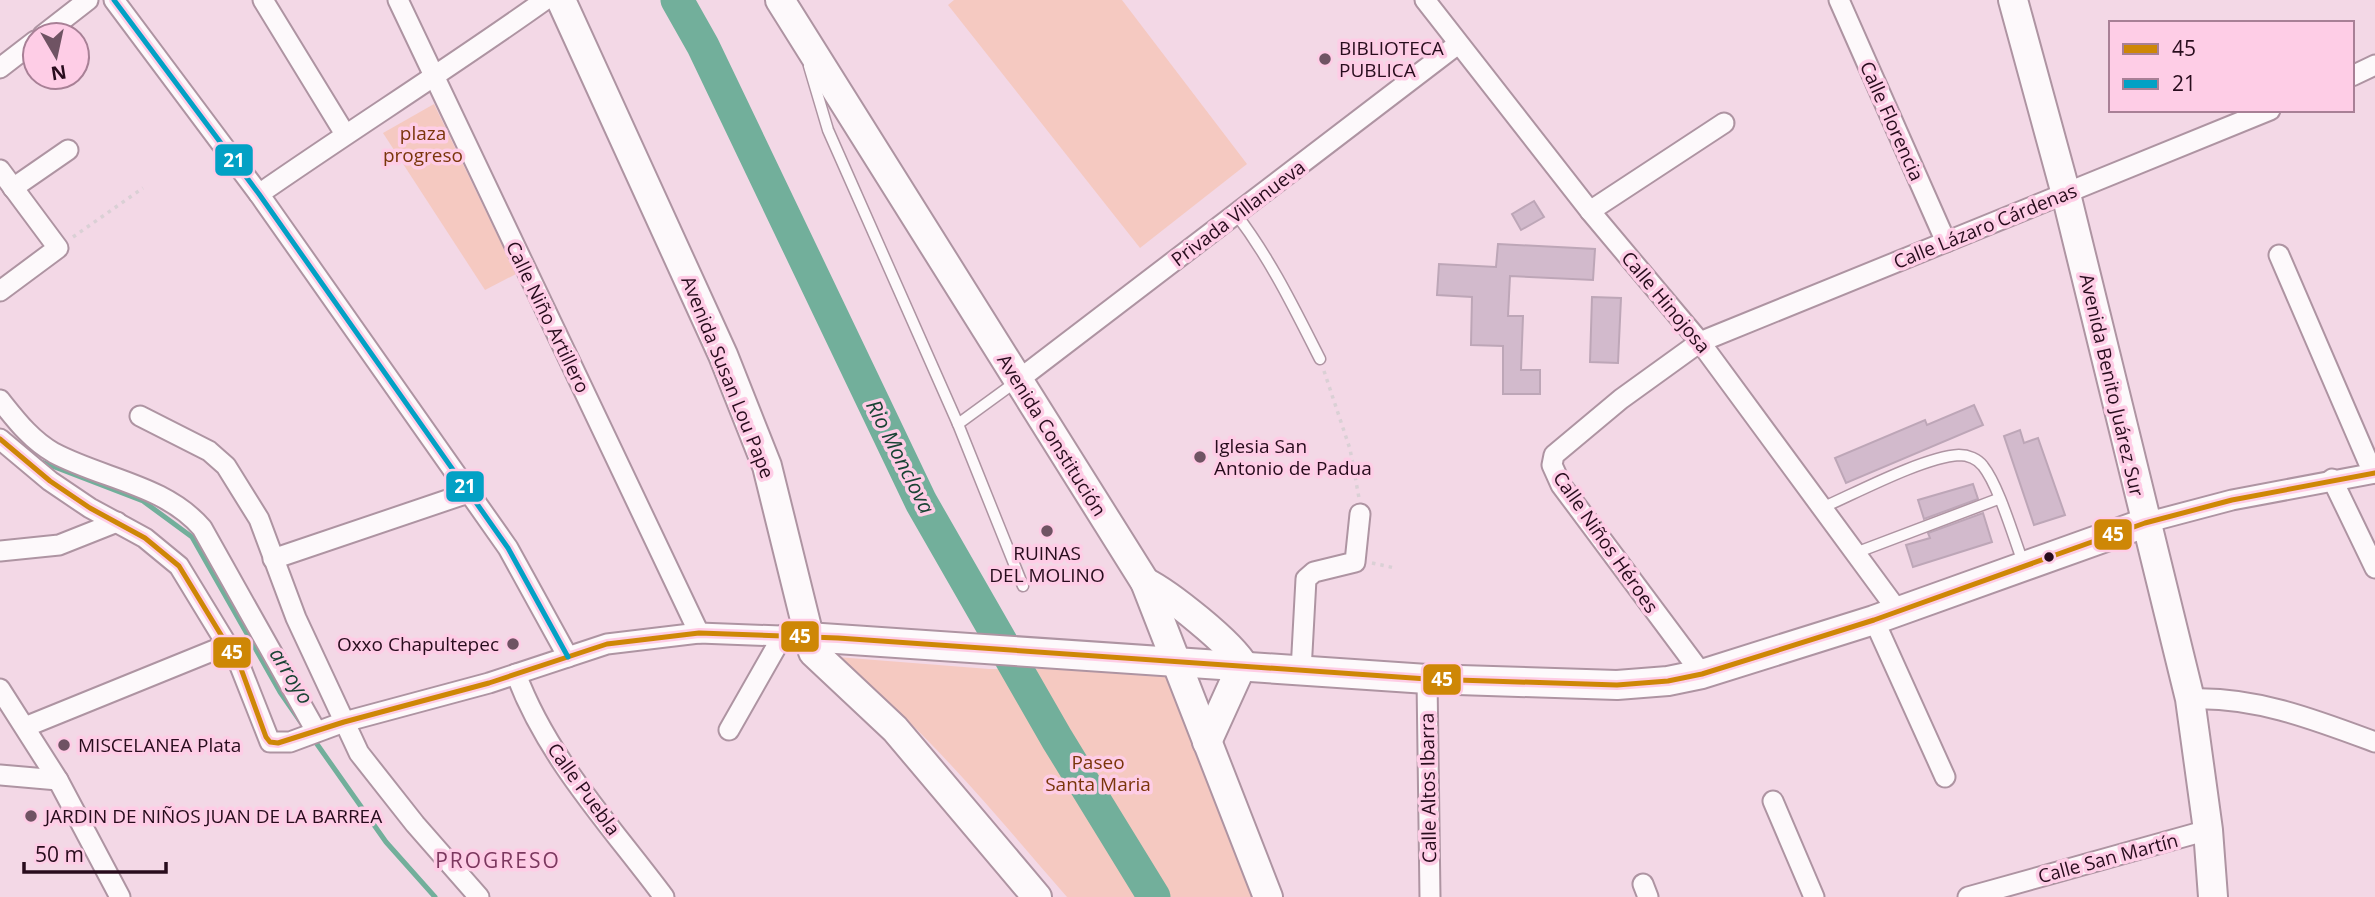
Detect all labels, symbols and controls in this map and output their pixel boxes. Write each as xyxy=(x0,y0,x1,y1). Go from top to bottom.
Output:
north arrow xyxy=(21,21,91,91)
legend xyxy=(2109,21,2354,112)
text: 45 xyxy=(2172,34,2196,62)
place label: BIBLIOTECA PUBLICA xyxy=(1339,35,1444,83)
marker: BIBLIOTECA PUBLICA xyxy=(1317,51,1333,67)
street label: Calle Florencia xyxy=(1854,57,1930,185)
text: N xyxy=(49,59,68,87)
text: 21 xyxy=(2172,69,2196,97)
park label: plaza progreso xyxy=(383,120,463,168)
line badge: 21 xyxy=(214,143,254,177)
text: 21 xyxy=(223,147,245,173)
street label: Privada Villanueva xyxy=(1166,154,1310,272)
street label: Calle Lázaro Cárdenas xyxy=(1889,177,2081,275)
street label: Calle Niño Artillero xyxy=(500,237,596,397)
street label: Calle Hinojosa xyxy=(1616,246,1716,358)
street label: Avenida Benito Juárez Sur xyxy=(2074,271,2150,499)
street label: Avenida Susan Lou Pape xyxy=(675,272,781,482)
street label: Avenida Constitución xyxy=(991,349,1113,521)
water label: Rio Monclova xyxy=(860,395,942,518)
place label: Iglesia San Antonio de Padua xyxy=(1214,433,1372,481)
marker: Iglesia San Antonio de Padua xyxy=(1192,449,1208,465)
street label: Calle Niños Héroes xyxy=(1547,466,1665,618)
line badge: 21 xyxy=(445,470,485,503)
text: 21 xyxy=(454,473,476,499)
line badge: 45 xyxy=(2093,518,2133,551)
text: 45 xyxy=(2102,521,2124,547)
marker: RUINAS DEL MOLINO xyxy=(1039,523,1055,539)
place label: RUINAS DEL MOLINO xyxy=(989,540,1105,588)
unlabelled marker xyxy=(2042,550,2056,564)
line badge: 45 xyxy=(780,620,820,653)
text: 45 xyxy=(789,623,811,649)
place label: Oxxo Chapultepec xyxy=(337,631,499,657)
line badge: 45 xyxy=(212,636,252,669)
marker: Oxxo Chapultepec xyxy=(505,636,521,652)
text: 45 xyxy=(221,639,243,665)
water label: arroyo xyxy=(264,642,320,709)
line badge: 45 xyxy=(1422,663,1462,696)
text: 45 xyxy=(1431,666,1453,692)
street label: Calle Altos Ibarra xyxy=(1414,713,1442,863)
place label: MISCELANEA Plata xyxy=(78,732,241,758)
marker: MISCELANEA Plata xyxy=(56,737,72,753)
street label: Calle Puebla xyxy=(542,737,626,841)
park label: Paseo Santa Maria xyxy=(1045,749,1151,797)
place label: JARDIN DE NIÑOS JUAN DE LA BARREA xyxy=(43,803,382,829)
marker: JARDIN DE NIÑOS JUAN DE LA BARREA xyxy=(23,808,39,824)
street label: Calle San Martín xyxy=(2035,827,2181,889)
scale bar xyxy=(24,830,166,874)
text: 50 m xyxy=(35,840,84,868)
district label: PROGRESO xyxy=(435,846,561,874)

